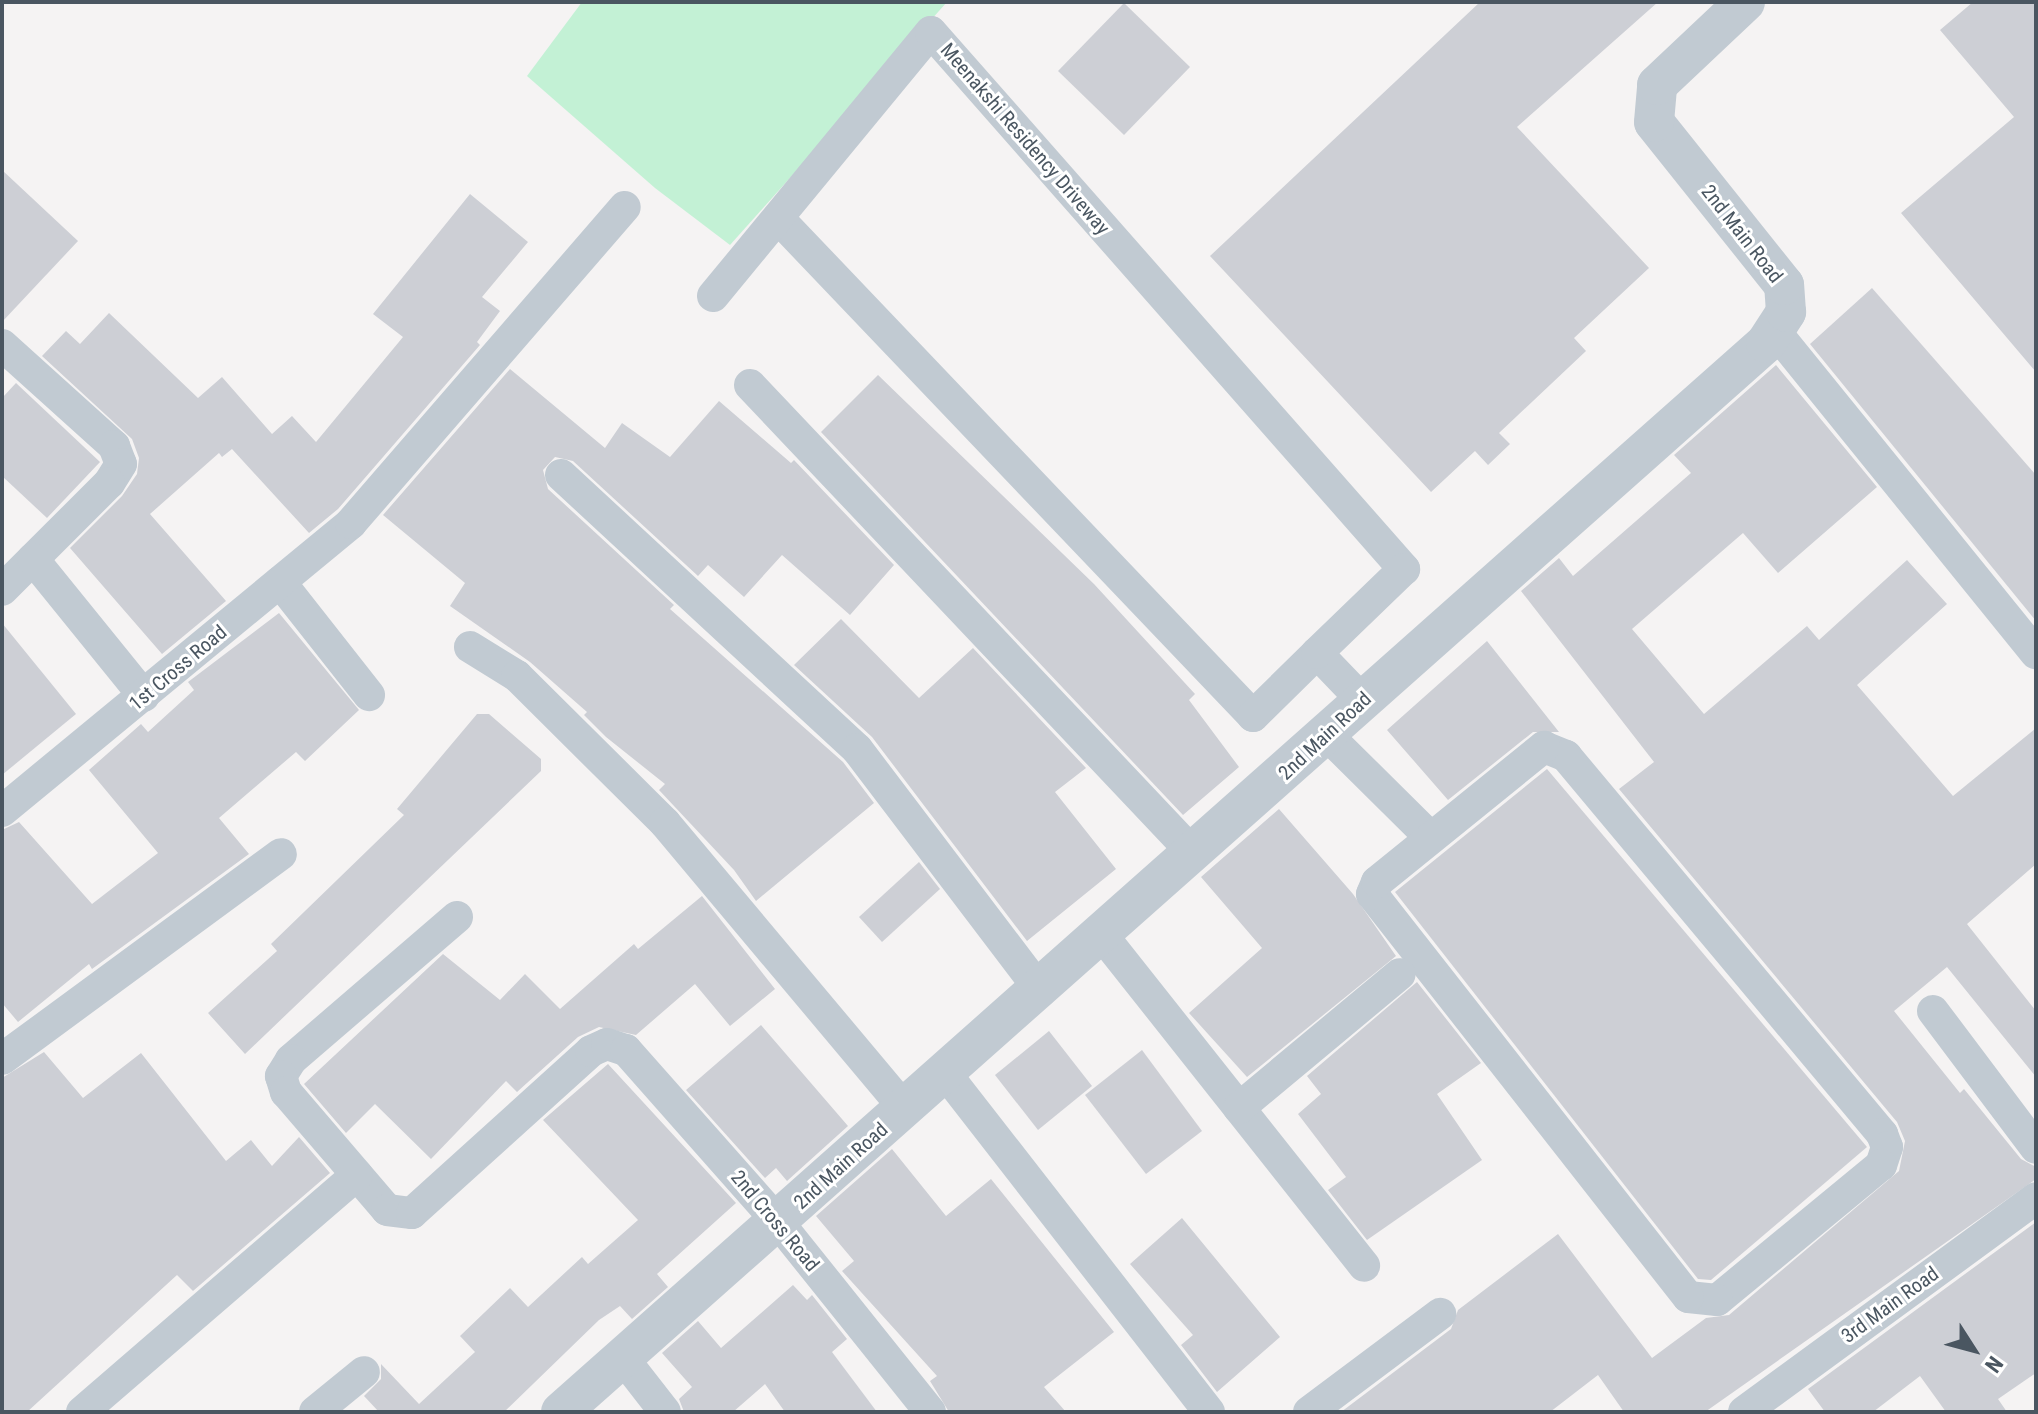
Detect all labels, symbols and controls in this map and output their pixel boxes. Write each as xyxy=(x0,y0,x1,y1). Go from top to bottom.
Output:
street label: Meenakshi Residency Driveway xyxy=(935,38,1115,240)
street label: 2nd Main Road xyxy=(1696,180,1788,288)
street label: 1st Cross Road xyxy=(124,620,232,716)
street label: 2nd Main Road xyxy=(1274,687,1376,785)
street label: 2nd Main Road xyxy=(789,1118,893,1214)
street label: 2nd Cross Road xyxy=(726,1166,824,1276)
street label: 3rd Main Road xyxy=(1837,1262,1943,1348)
north arrow xyxy=(1934,1310,2014,1390)
text: N xyxy=(1980,1352,2008,1377)

